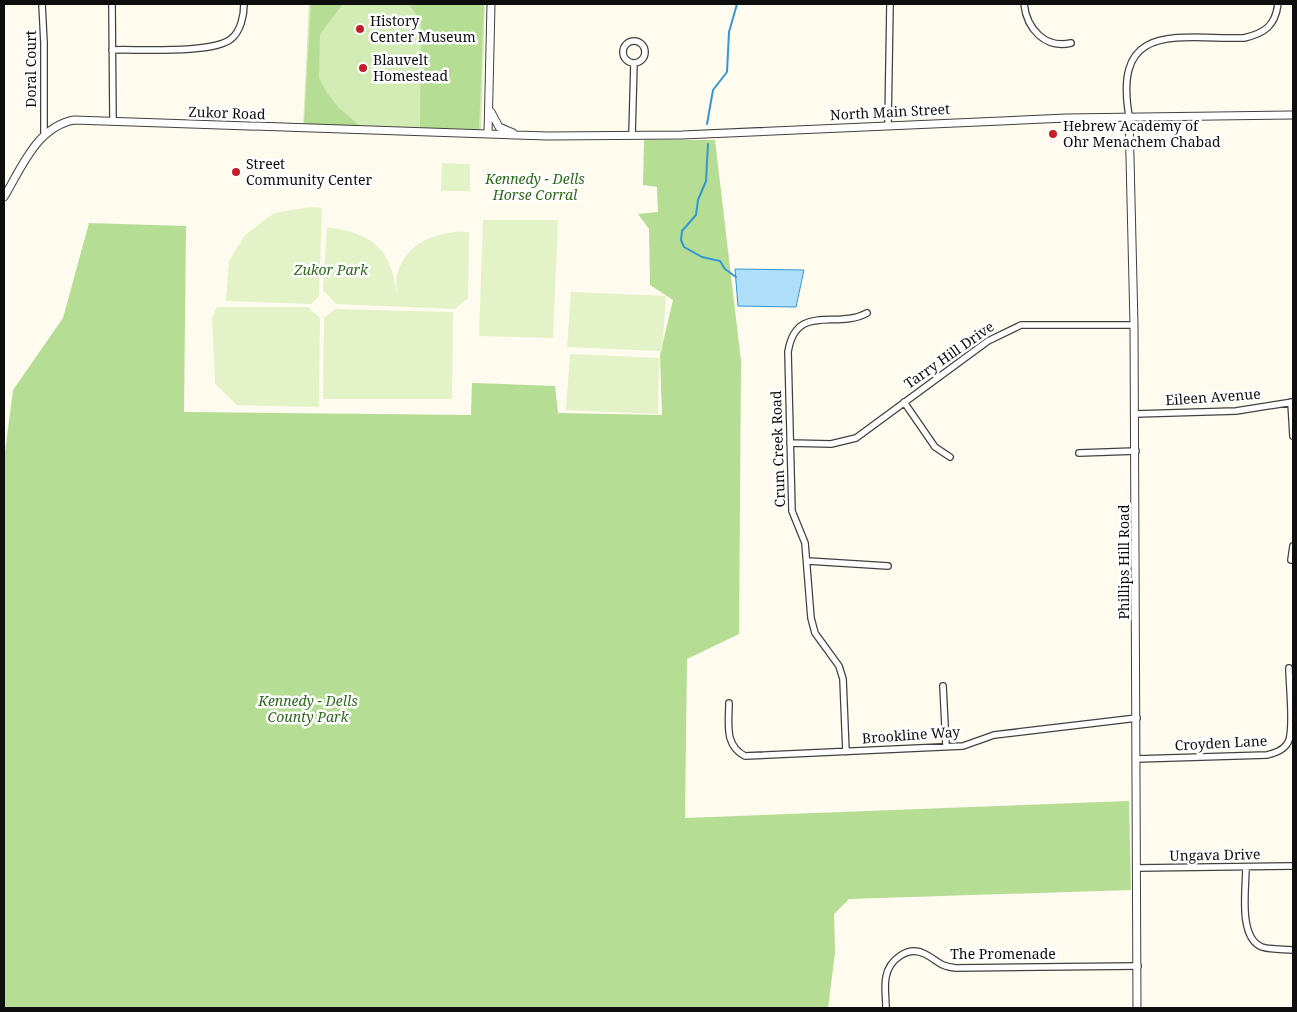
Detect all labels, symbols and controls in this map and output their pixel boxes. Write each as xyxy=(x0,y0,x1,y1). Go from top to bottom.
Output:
place label: History Center Museum xyxy=(370,11,476,46)
marker: History Center Museum xyxy=(354,23,366,35)
street label: Doral Court xyxy=(21,30,40,108)
place label: Blauvelt Homestead xyxy=(373,50,449,85)
marker: Blauvelt Homestead xyxy=(357,62,369,74)
street label: North Main Street xyxy=(830,99,950,124)
street label: Zukor Road xyxy=(188,102,266,123)
place label: Hebrew Academy of Ohr Menachem Chabad xyxy=(1063,116,1221,151)
marker: Hebrew Academy of Ohr Menachem Chabad xyxy=(1047,128,1059,140)
place label: Street Community Center xyxy=(246,154,373,189)
marker: Street Community Center xyxy=(230,166,242,178)
park label: Kennedy - Dells Horse Corral xyxy=(484,169,585,204)
park label: Zukor Park xyxy=(293,260,369,279)
street label: Tarry Hill Drive xyxy=(900,317,997,393)
street label: Eileen Avenue xyxy=(1165,384,1261,409)
street label: Crum Creek Road xyxy=(766,390,789,508)
street label: Phillips Hill Road xyxy=(1114,504,1133,620)
park label: Kennedy - Dells County Park xyxy=(257,691,358,726)
street label: Brookline Way xyxy=(861,722,961,747)
street label: Croyden Lane xyxy=(1174,731,1268,754)
street label: Ungava Drive xyxy=(1169,844,1261,865)
street label: The Promenade xyxy=(950,944,1056,963)

